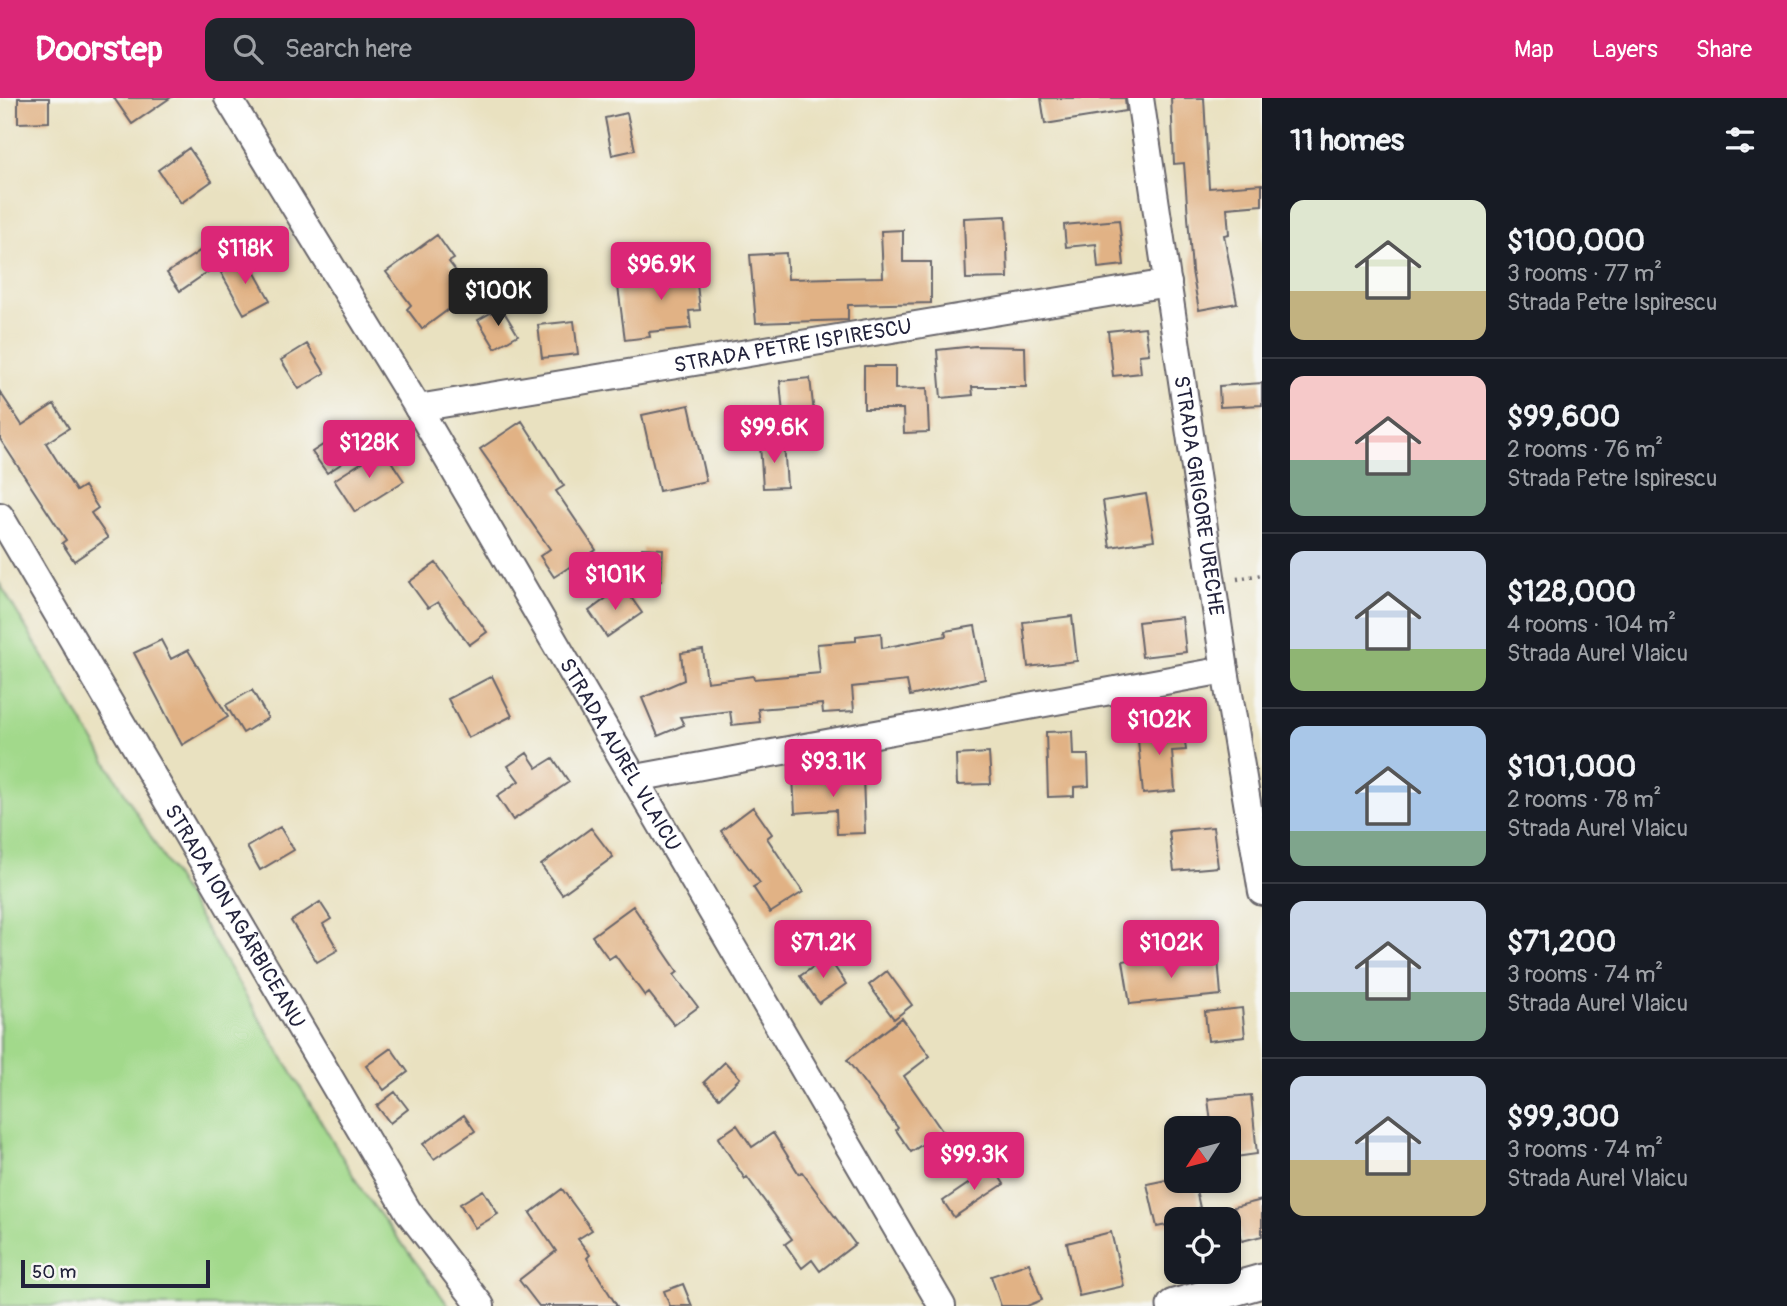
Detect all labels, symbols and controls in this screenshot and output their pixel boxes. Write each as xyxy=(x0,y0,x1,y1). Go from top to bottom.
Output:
search box xyxy=(205,18,695,81)
text: Doorstep xyxy=(35,29,163,70)
icon: search xyxy=(229,30,267,68)
text: Search here xyxy=(285,33,412,65)
text: Map xyxy=(1514,35,1554,64)
text: Layers xyxy=(1592,35,1658,64)
text: Share xyxy=(1696,35,1752,64)
icon: filters xyxy=(1721,121,1759,159)
text: 11 homes xyxy=(1290,122,1404,159)
text: $100,000 xyxy=(1507,222,1645,259)
pin: $118K xyxy=(196,226,294,286)
icon: home xyxy=(1346,228,1430,312)
text: $118K xyxy=(217,234,273,263)
pin: $96.9K xyxy=(604,242,718,302)
text: $96.9K xyxy=(627,250,695,279)
text: 3 rooms · 77 m² xyxy=(1507,259,1662,288)
pin: $100K xyxy=(449,268,547,328)
text: $100K xyxy=(465,276,531,305)
text: Strada Petre Ispirescu xyxy=(1507,288,1717,317)
street label: STRADA PETRE ISPIRESCU xyxy=(672,313,914,379)
street label: STRADA GRIGORE URECHE xyxy=(1167,374,1230,618)
text: $99,600 xyxy=(1507,398,1620,435)
icon: home xyxy=(1346,404,1430,488)
pin: $99.6K xyxy=(717,406,831,465)
text: $99.6K xyxy=(740,413,808,442)
pin: $128K xyxy=(320,420,418,480)
text: $128K xyxy=(339,428,399,457)
text: 2 rooms · 76 m² xyxy=(1507,435,1663,464)
text: Strada Petre Ispirescu xyxy=(1507,464,1717,493)
pin: $101K xyxy=(566,552,664,612)
text: $101K xyxy=(585,560,645,589)
text: $128,000 xyxy=(1507,573,1636,610)
icon: home xyxy=(1346,579,1430,663)
text: 4 rooms · 104 m² xyxy=(1507,610,1676,639)
text: Strada Aurel Vlaicu xyxy=(1507,639,1688,668)
street label: STRADA AUREL VLAICU xyxy=(553,654,687,856)
pin: $102K xyxy=(1110,698,1208,757)
text: $102K xyxy=(1127,705,1191,734)
pin: $93.1K xyxy=(776,740,890,799)
text: $93.1K xyxy=(800,747,866,776)
text: $101,000 xyxy=(1507,748,1636,785)
icon: home xyxy=(1346,754,1430,838)
text: 2 rooms · 78 m² xyxy=(1507,785,1661,814)
street label: STRADA ION AGÂRBICEANU xyxy=(158,800,311,1033)
text: Strada Aurel Vlaicu xyxy=(1507,814,1688,843)
pin: $71.2K xyxy=(766,920,880,980)
pin: $102K xyxy=(1122,920,1220,980)
text: $71,200 xyxy=(1507,923,1616,960)
text: $71.2K xyxy=(790,928,856,957)
text: $102K xyxy=(1139,928,1203,957)
icon: home xyxy=(1346,929,1430,1013)
text: 3 rooms · 74 m² xyxy=(1507,960,1663,989)
text: Strada Aurel Vlaicu xyxy=(1507,989,1688,1018)
text: $99,300 xyxy=(1507,1098,1620,1135)
icon: home xyxy=(1346,1104,1430,1188)
north arrow xyxy=(1164,1116,1241,1194)
map controls xyxy=(1164,1116,1241,1284)
pin: $99.3K xyxy=(917,1132,1031,1192)
text: 3 rooms · 74 m² xyxy=(1507,1135,1663,1164)
text: $99.3K xyxy=(940,1140,1008,1169)
text: Strada Aurel Vlaicu xyxy=(1507,1164,1688,1193)
button: locate xyxy=(1164,1207,1241,1284)
scale bar xyxy=(21,1257,210,1289)
text: 50 m xyxy=(32,1260,76,1284)

